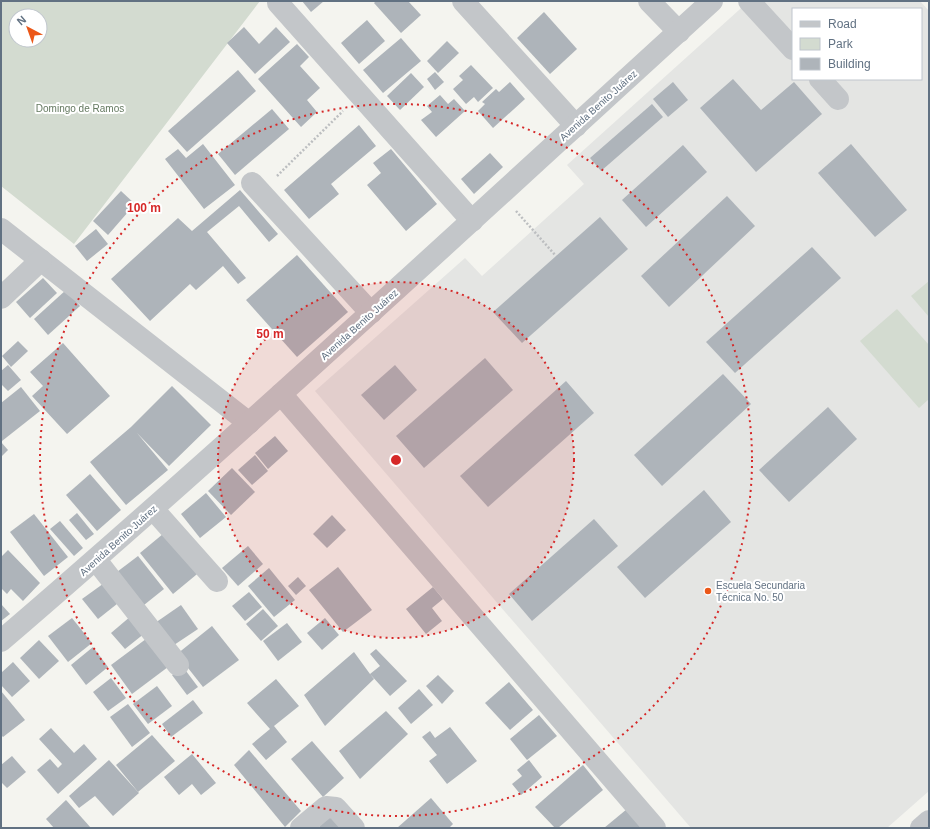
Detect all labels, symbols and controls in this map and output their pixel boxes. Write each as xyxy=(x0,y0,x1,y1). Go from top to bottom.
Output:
north arrow xyxy=(8,8,48,48)
legend xyxy=(792,8,922,80)
text: N xyxy=(15,13,28,28)
text: Road xyxy=(828,17,857,31)
text: Park xyxy=(828,37,854,51)
text: Building xyxy=(828,57,871,71)
street label: Avenida Benito Juárez xyxy=(558,68,639,143)
park label: Domingo de Ramos xyxy=(36,103,124,114)
text: 100 m xyxy=(127,201,161,215)
street label: Avenida Benito Juárez xyxy=(319,287,400,362)
text: 50 m xyxy=(256,327,284,341)
centre of rings xyxy=(389,453,403,467)
street label: Avenida Benito Juárez xyxy=(78,503,159,578)
place label: Escuela Secundaria Técnica No. 50 xyxy=(716,580,805,603)
marker: Escuela Secundaria Técnica No. 50 xyxy=(703,586,713,596)

